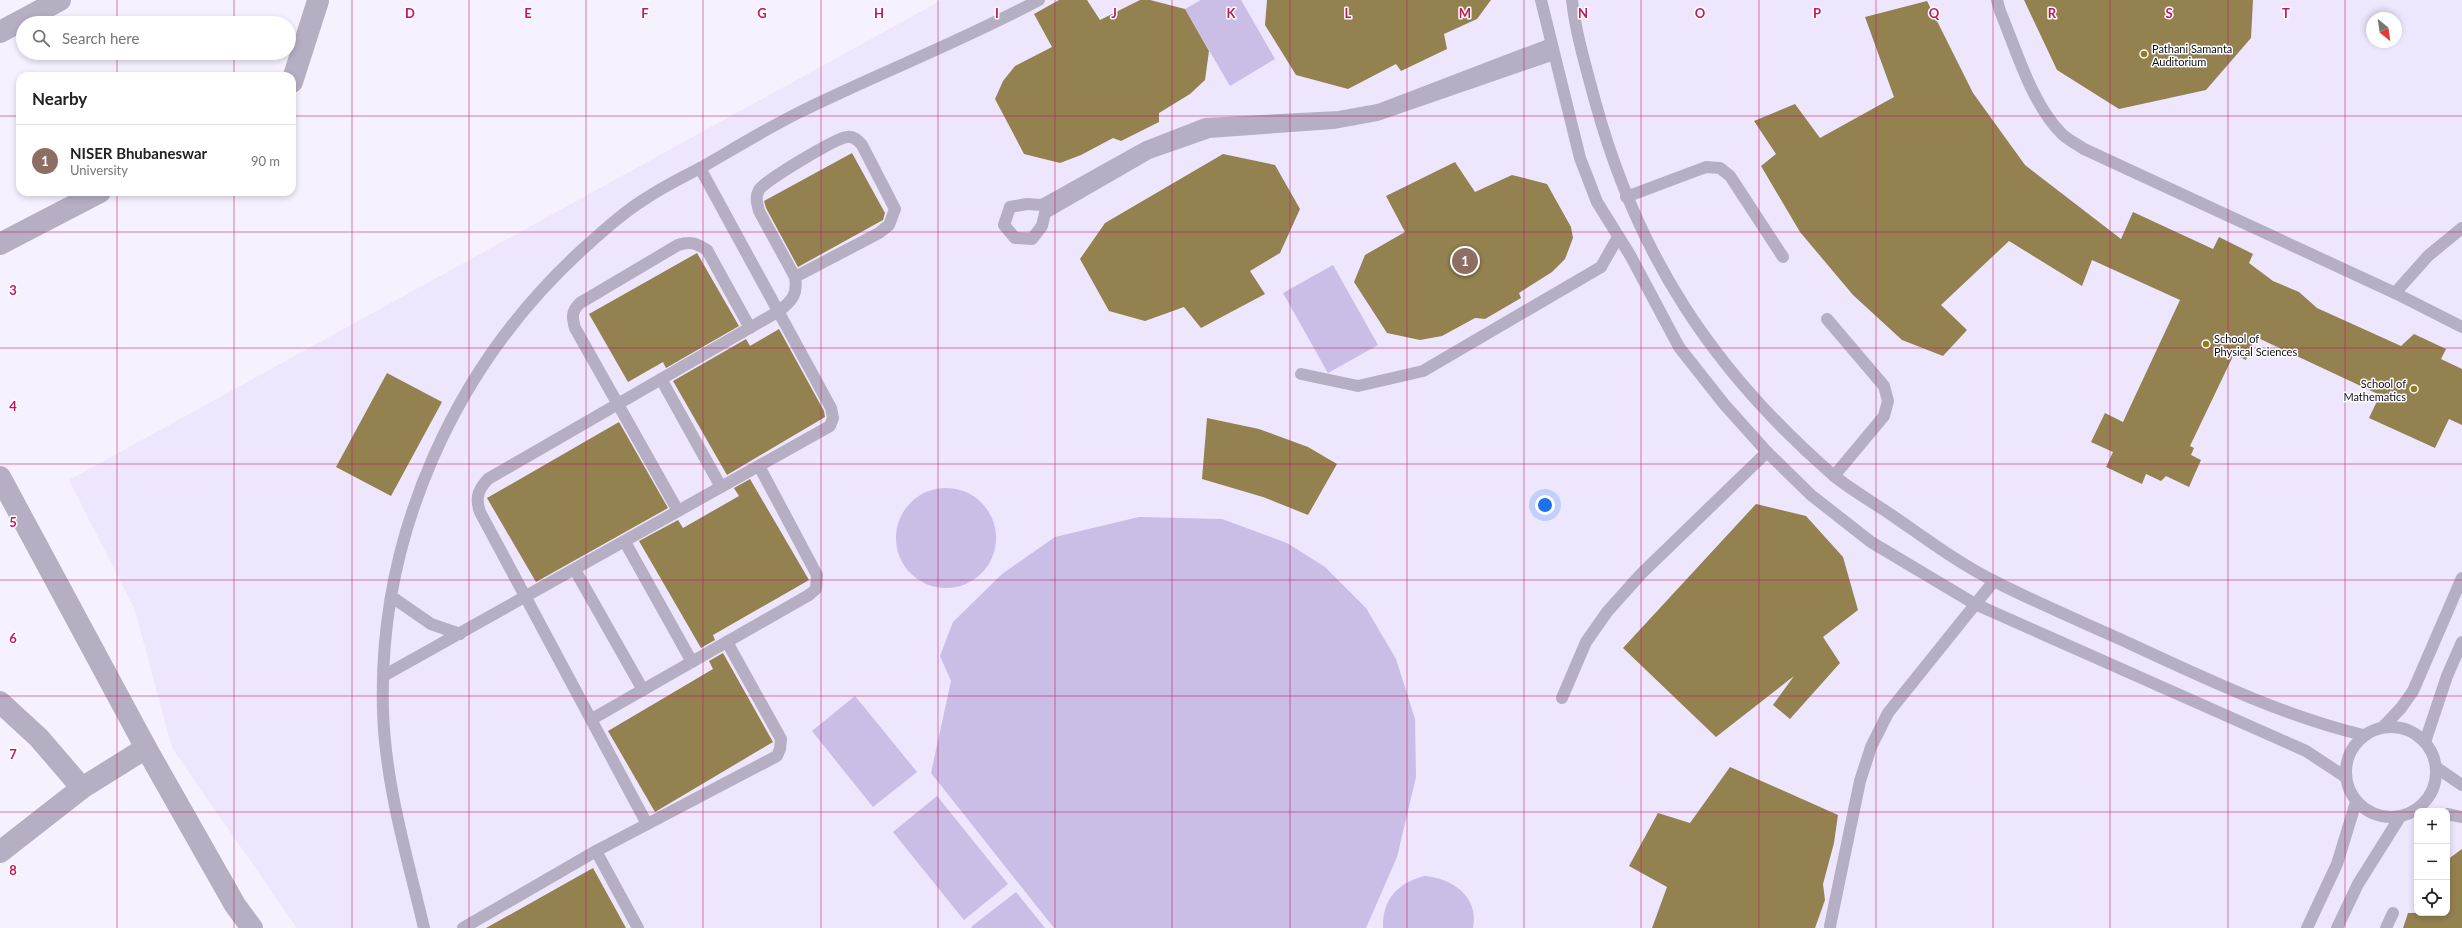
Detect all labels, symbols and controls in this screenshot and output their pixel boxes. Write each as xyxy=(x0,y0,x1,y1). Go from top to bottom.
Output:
text: D xyxy=(405,5,415,21)
text: E xyxy=(524,5,532,21)
text: F xyxy=(641,5,649,21)
text: G xyxy=(757,5,767,21)
text: H xyxy=(874,5,884,21)
text: I xyxy=(995,5,999,21)
text: J xyxy=(1111,5,1117,21)
text: K xyxy=(1227,5,1237,21)
text: L xyxy=(1345,5,1352,21)
text: M xyxy=(1459,5,1471,21)
text: N xyxy=(1578,5,1588,21)
text: O xyxy=(1695,5,1706,21)
text: P xyxy=(1813,5,1821,21)
text: Q xyxy=(1929,5,1940,21)
text: R xyxy=(2048,5,2057,21)
text: S xyxy=(2165,5,2173,21)
text: T xyxy=(2282,5,2290,21)
north arrow xyxy=(2366,12,2402,48)
search box xyxy=(16,16,296,60)
icon: search xyxy=(30,27,52,49)
text: Search here xyxy=(62,29,139,47)
place label: Pathani Samanta Auditorium xyxy=(2152,42,2232,68)
marker: Pathani Samanta Auditorium xyxy=(2139,49,2149,59)
text: Nearby xyxy=(32,88,87,109)
text: NISER Bhubaneswar xyxy=(70,144,207,162)
text: 1 xyxy=(41,153,49,169)
text: 90 m xyxy=(251,153,280,169)
text: University xyxy=(70,162,128,178)
pin: 1 xyxy=(1452,246,1478,276)
text: 3 xyxy=(9,282,17,298)
place label: School of Physical Sciences xyxy=(2214,332,2297,358)
marker: School of Physical Sciences xyxy=(2201,339,2211,349)
place label: School of Mathematics xyxy=(2343,377,2406,403)
marker: School of Mathematics xyxy=(2409,384,2419,394)
text: 4 xyxy=(9,398,17,414)
your location xyxy=(1535,495,1555,515)
text: 5 xyxy=(9,514,17,530)
text: 6 xyxy=(9,630,17,646)
text: 7 xyxy=(9,746,17,762)
map controls xyxy=(2414,808,2450,916)
button: + xyxy=(2414,808,2450,844)
button: − xyxy=(2414,844,2450,880)
text: 8 xyxy=(9,862,17,878)
button: locate xyxy=(2414,880,2450,916)

